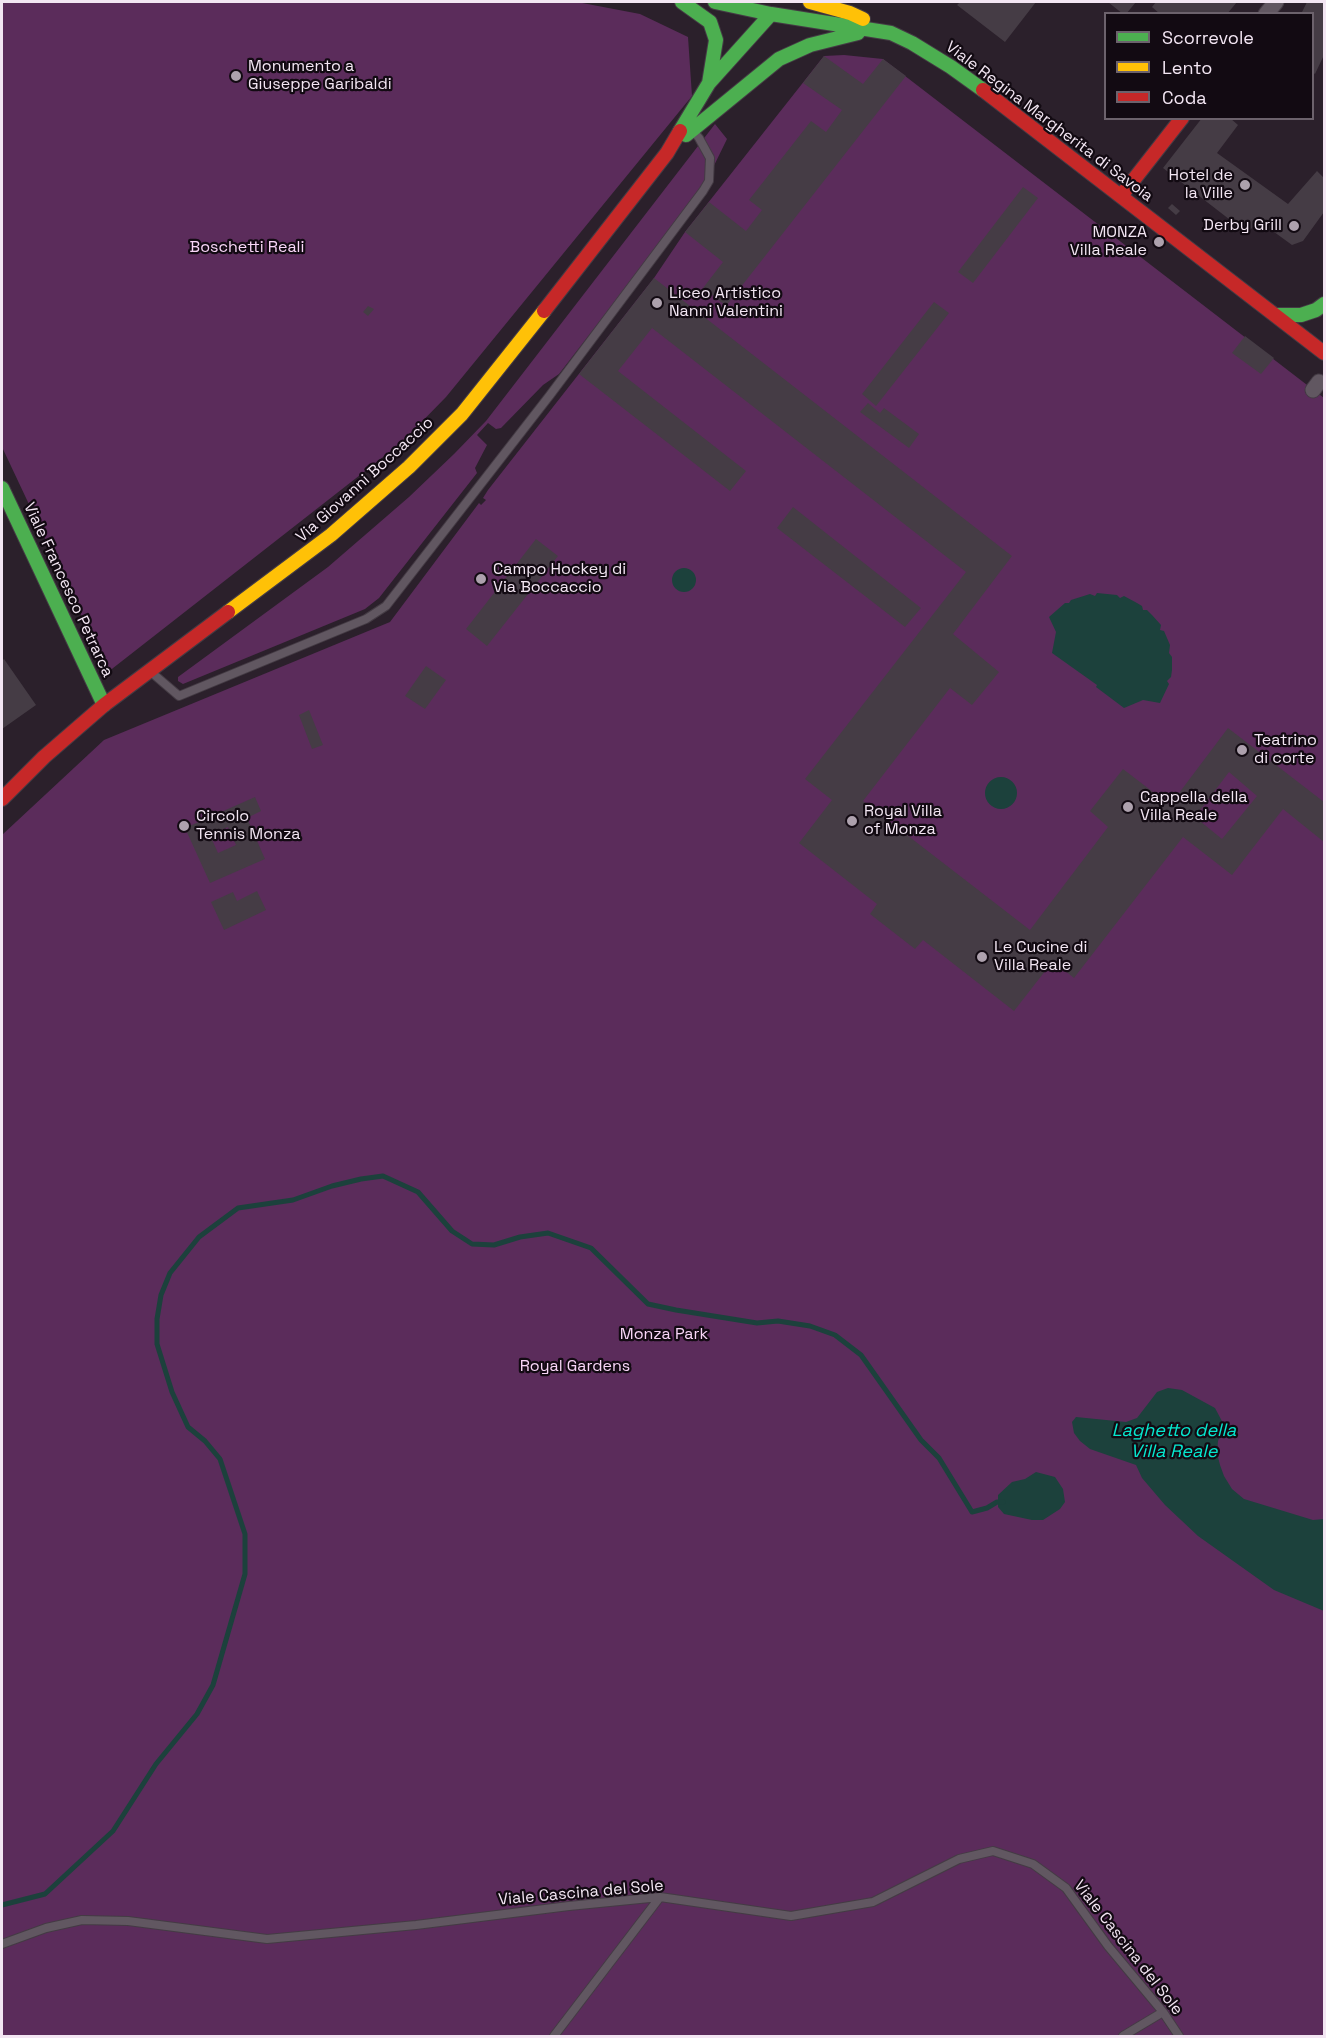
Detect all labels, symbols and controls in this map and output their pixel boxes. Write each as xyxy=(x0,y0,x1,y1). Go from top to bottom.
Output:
legend xyxy=(1104,12,1314,120)
text: Scorrevole xyxy=(1162,26,1254,49)
street label: Viale Regina Margherita di Savoia xyxy=(942,38,1156,206)
text: Lento xyxy=(1162,56,1212,79)
place label: Monumento a Giuseppe Garibaldi xyxy=(248,57,392,95)
marker: Monumento a Giuseppe Garibaldi xyxy=(229,69,243,83)
text: Coda xyxy=(1162,86,1207,109)
place label: Hotel de la Ville xyxy=(1169,166,1233,204)
marker: Hotel de la Ville xyxy=(1238,178,1252,192)
place label: Derby Grill xyxy=(1203,216,1282,236)
marker: Derby Grill xyxy=(1287,219,1301,233)
place label: MONZA Villa Reale xyxy=(1070,223,1147,261)
marker: MONZA Villa Reale xyxy=(1152,235,1166,249)
park label: Boschetti Reali xyxy=(190,238,304,258)
place label: Liceo Artistico Nanni Valentini xyxy=(669,284,783,322)
marker: Liceo Artistico Nanni Valentini xyxy=(650,296,664,310)
street label: Via Giovanni Boccaccio xyxy=(292,413,438,547)
street label: Viale Francesco Petrarca xyxy=(19,500,117,680)
place label: Campo Hockey di Via Boccaccio xyxy=(493,560,626,598)
marker: Campo Hockey di Via Boccaccio xyxy=(474,572,488,586)
place label: Teatrino di corte xyxy=(1254,731,1317,769)
marker: Teatrino di corte xyxy=(1235,743,1249,757)
place label: Cappella della Villa Reale xyxy=(1140,788,1248,826)
marker: Cappella della Villa Reale xyxy=(1121,800,1135,814)
place label: Royal Villa of Monza xyxy=(864,802,942,840)
place label: Circolo Tennis Monza xyxy=(196,807,300,845)
marker: Royal Villa of Monza xyxy=(845,814,859,828)
marker: Circolo Tennis Monza xyxy=(177,819,191,833)
place label: Le Cucine di Villa Reale xyxy=(994,938,1087,976)
marker: Le Cucine di Villa Reale xyxy=(975,950,989,964)
park label: Monza Park xyxy=(620,1325,708,1345)
park label: Royal Gardens xyxy=(520,1357,630,1377)
water label: Laghetto della Villa Reale xyxy=(1112,1420,1236,1462)
street label: Viale Cascina del Sole xyxy=(498,1876,664,1910)
street label: Viale Cascina del Sole xyxy=(1069,1877,1187,2019)

